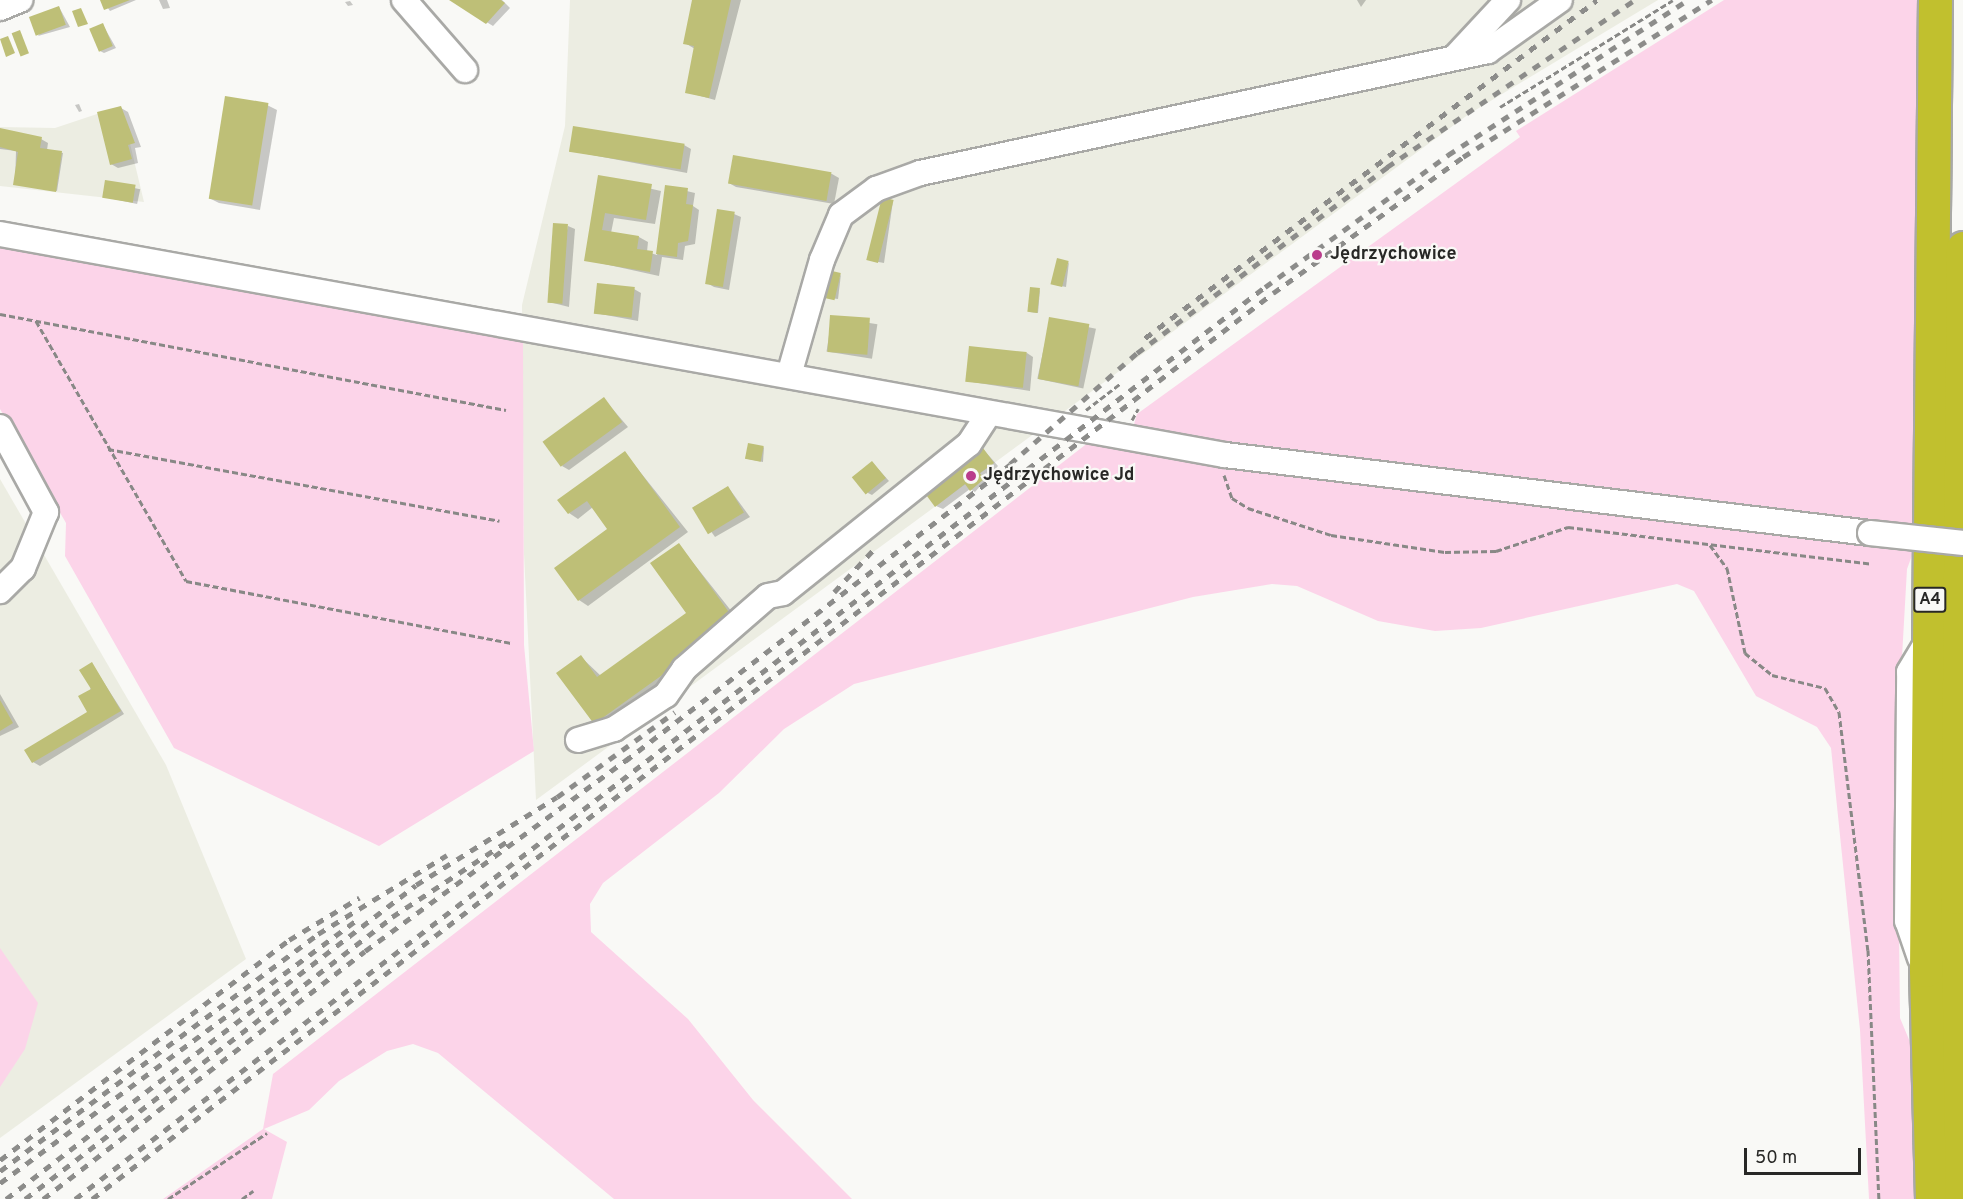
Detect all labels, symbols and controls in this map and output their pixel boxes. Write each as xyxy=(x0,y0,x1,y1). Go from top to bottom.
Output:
place label: Jędrzychowice xyxy=(1330,244,1457,266)
marker: Jędrzychowice xyxy=(1308,246,1326,264)
place label: Jędrzychowice Jd xyxy=(983,465,1134,487)
marker: Jędrzychowice Jd xyxy=(964,469,978,483)
road number: A4 xyxy=(1912,587,1948,613)
scale bar xyxy=(1747,1136,1864,1174)
text: 50 m xyxy=(1755,1147,1797,1170)

